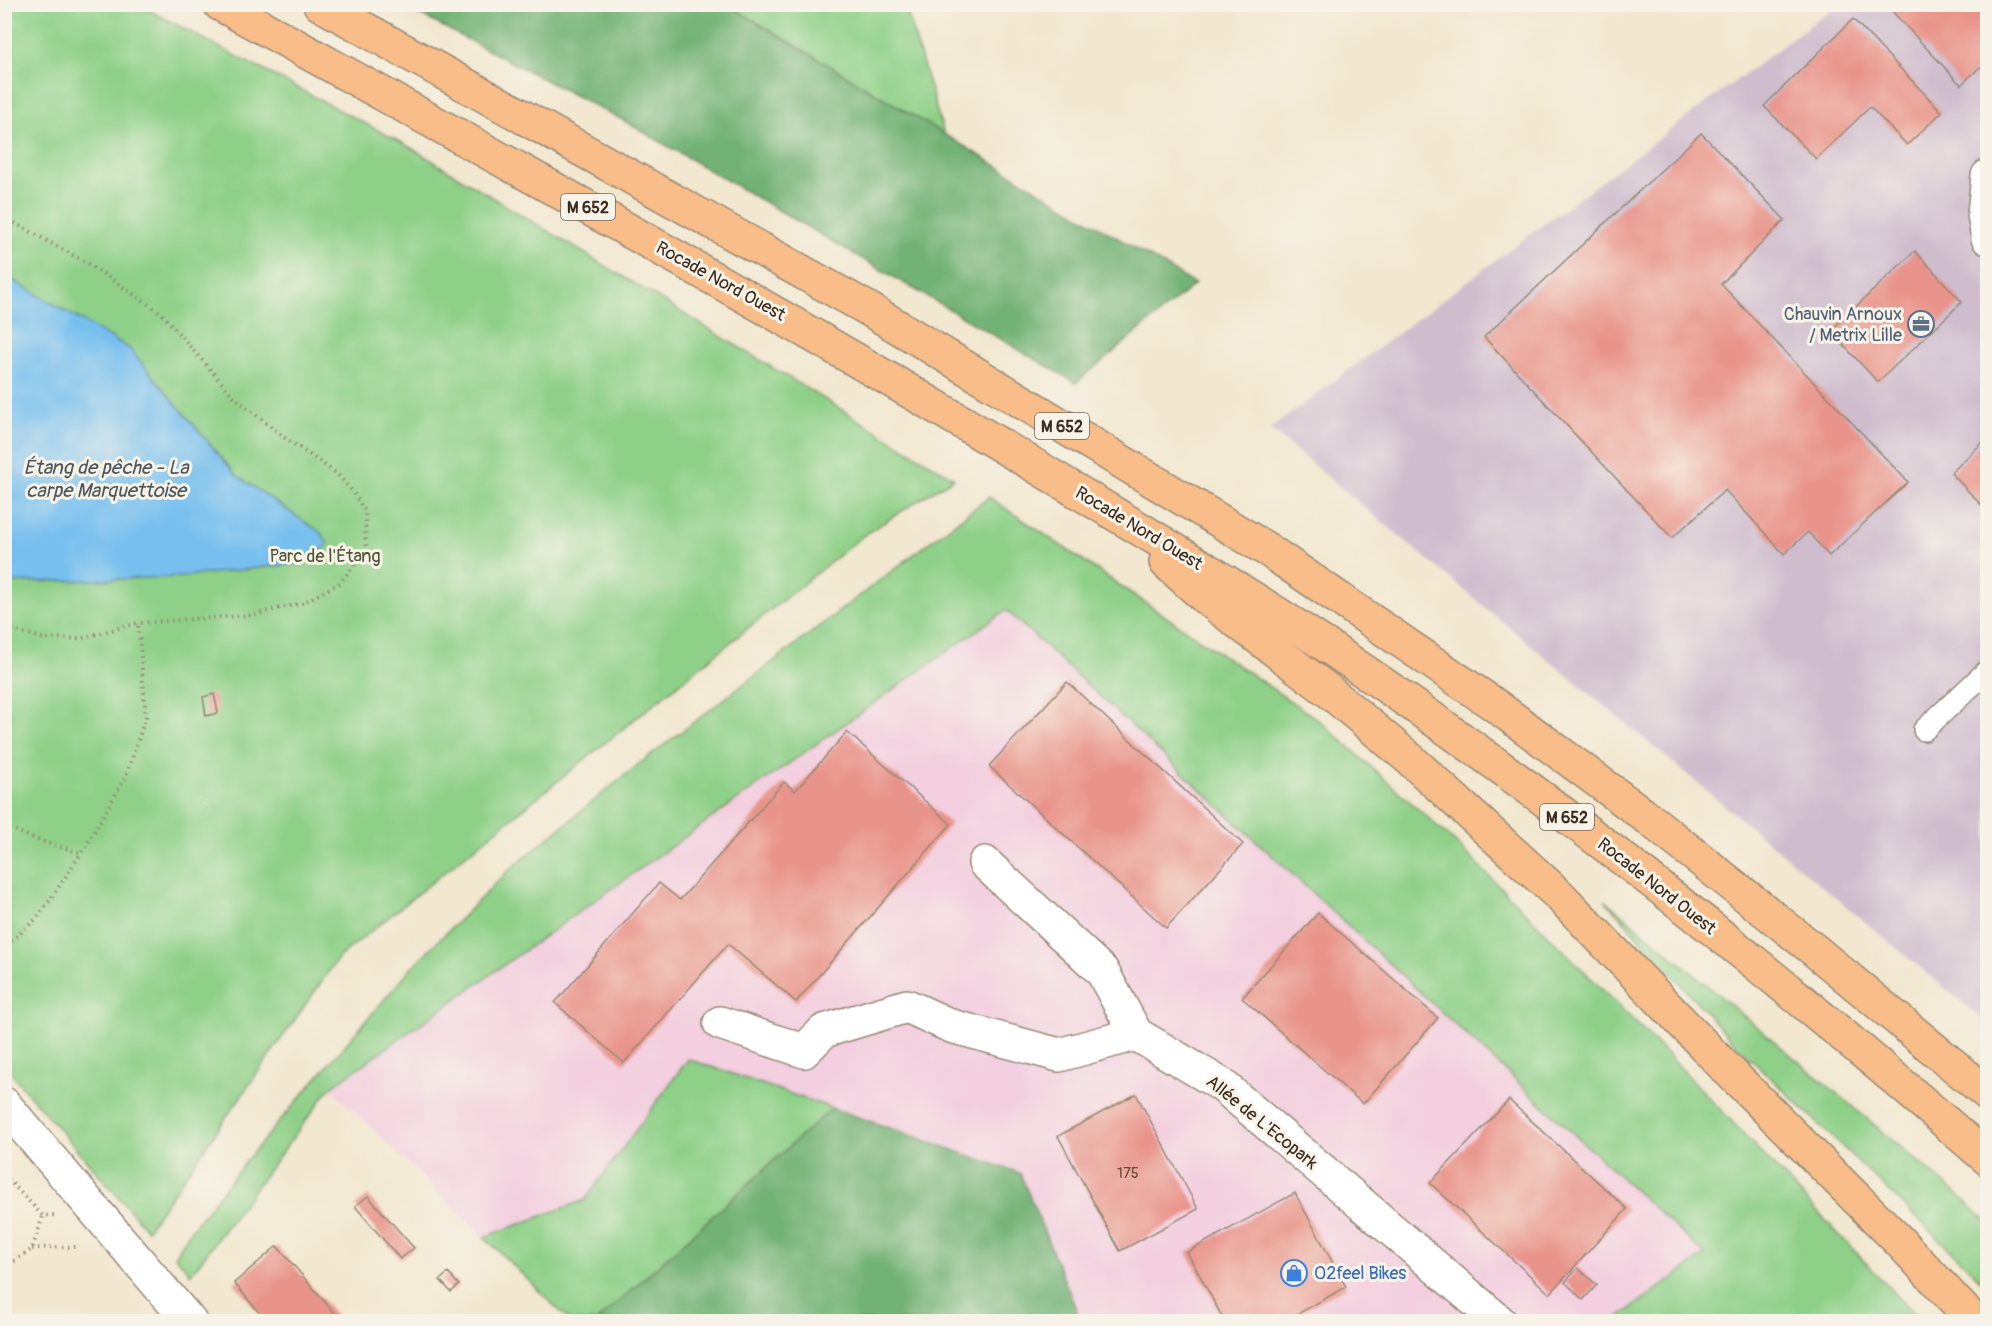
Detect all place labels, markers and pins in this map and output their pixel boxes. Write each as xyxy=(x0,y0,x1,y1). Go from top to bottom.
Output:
place label: Chauvin Arnoux / Metrix Lille xyxy=(1784,303,1902,347)
office icon: Chauvin Arnoux / Metrix Lille xyxy=(1906,309,1936,339)
shop icon: 02feel Bikes xyxy=(1279,1258,1309,1288)
place label: 02feel Bikes xyxy=(1314,1262,1406,1285)

